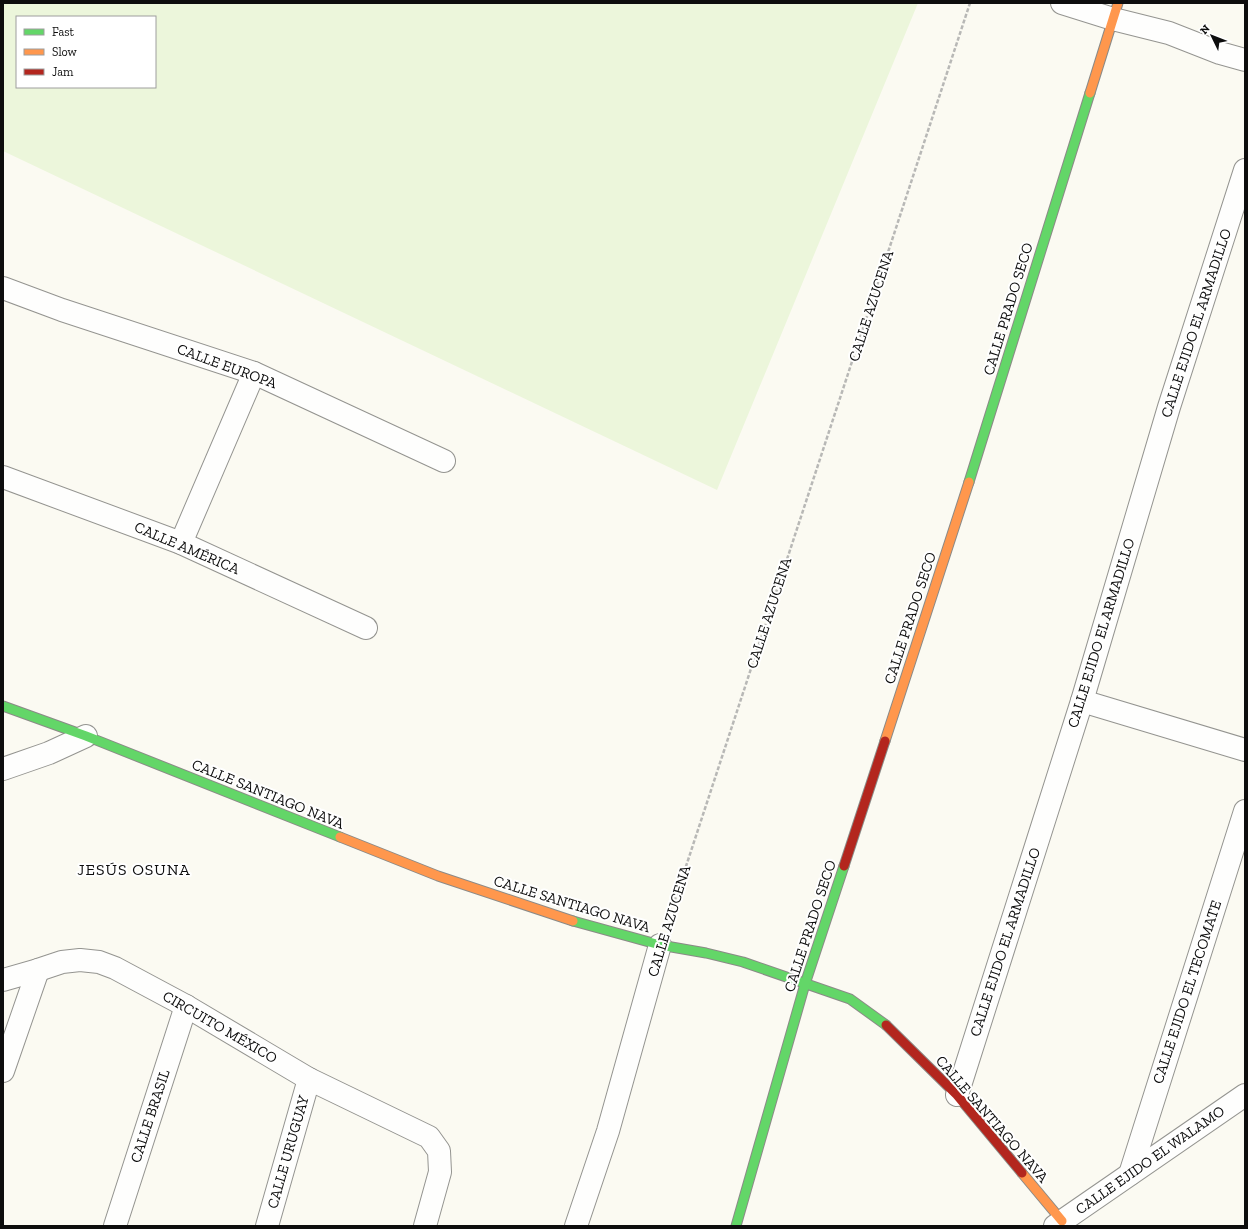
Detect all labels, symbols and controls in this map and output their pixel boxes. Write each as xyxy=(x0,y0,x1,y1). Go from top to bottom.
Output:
legend xyxy=(16,16,156,88)
north arrow xyxy=(1192,16,1232,56)
text: N xyxy=(1197,22,1213,37)
text: Fast xyxy=(52,25,75,39)
text: Slow xyxy=(52,45,78,59)
text: Jam xyxy=(52,65,74,79)
street label: CALLE EJIDO EL ARMADILLO xyxy=(1157,226,1235,420)
street label: CALLE PRADO SECO xyxy=(979,240,1037,378)
street label: CALLE AZUCENA xyxy=(845,248,898,364)
street label: CALLE EUROPA xyxy=(175,340,280,393)
street label: CALLE AMÉRICA xyxy=(132,518,243,578)
street label: CALLE EJIDO EL ARMADILLO xyxy=(1064,536,1138,730)
street label: CALLE PRADO SECO xyxy=(880,550,940,686)
street label: CALLE AZUCENA xyxy=(743,555,796,671)
street label: CALLE SANTIAGO NAVA xyxy=(189,755,347,833)
street label: CALLE EJIDO EL ARMADILLO xyxy=(966,845,1044,1039)
street label: CALLE PRADO SECO xyxy=(780,858,840,994)
district label: JESÚS OSUNA xyxy=(77,860,191,879)
street label: CALLE AZUCENA xyxy=(643,863,695,979)
street label: CALLE SANTIAGO NAVA xyxy=(492,872,653,936)
street label: CALLE EJIDO EL TECOMATE xyxy=(1149,898,1225,1086)
street label: CIRCUITO MÉXICO xyxy=(159,987,281,1067)
street label: CALLE SANTIAGO NAVA xyxy=(932,1052,1052,1186)
street label: CALLE BRASIL xyxy=(126,1067,174,1165)
street label: CALLE URUGUAY xyxy=(263,1093,313,1211)
street label: CALLE EJIDO EL WALAMO xyxy=(1072,1102,1228,1218)

